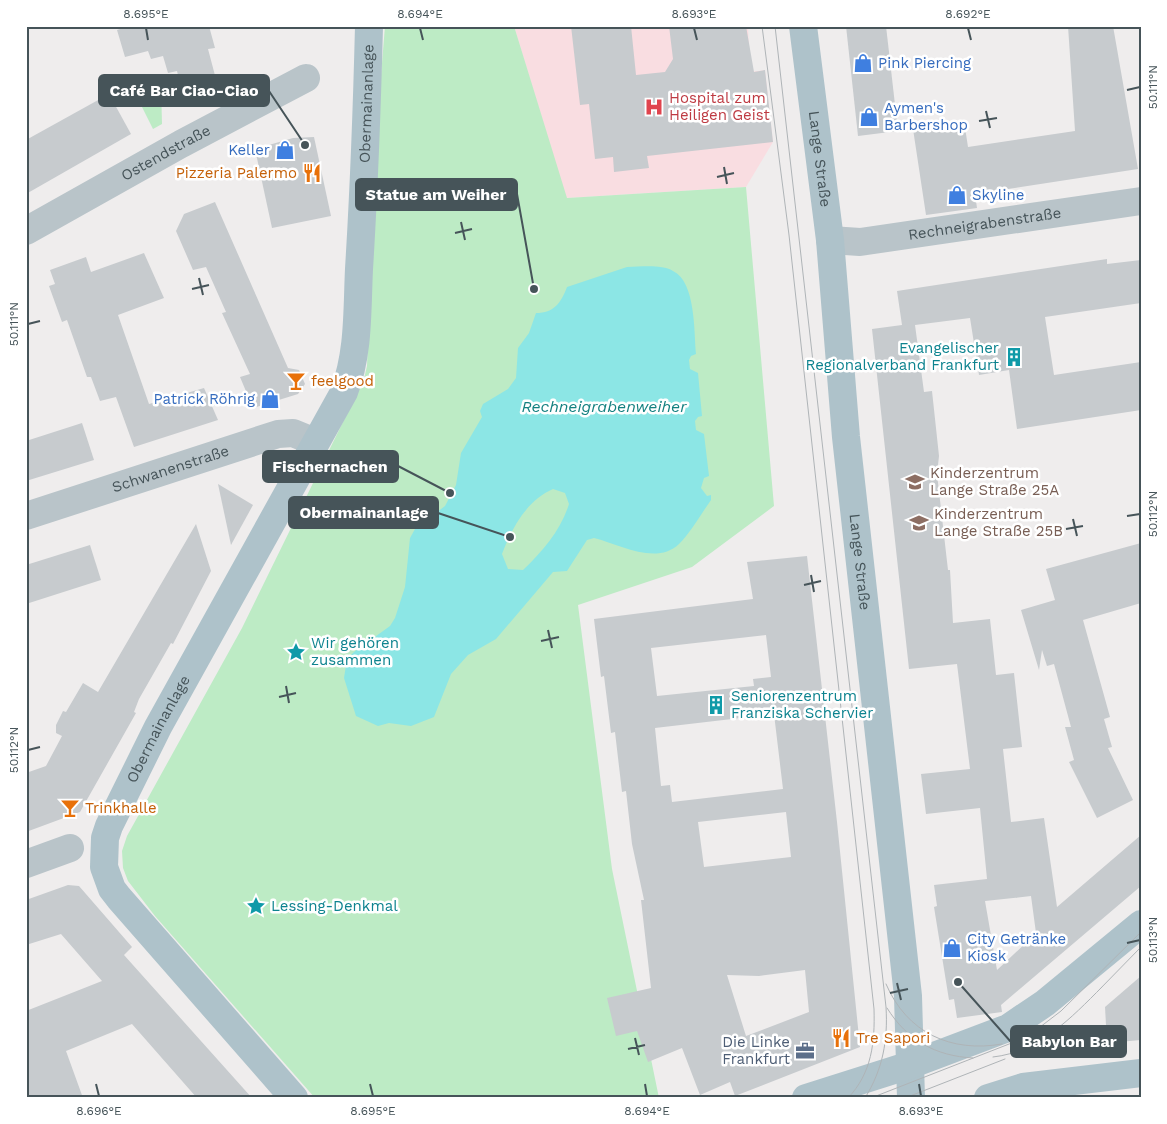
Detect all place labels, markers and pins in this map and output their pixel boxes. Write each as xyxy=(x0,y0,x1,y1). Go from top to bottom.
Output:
shop icon: Pink Piercing xyxy=(852,52,874,74)
place label: Pink Piercing xyxy=(878,54,971,72)
callout: Café Bar Ciao-Ciao xyxy=(99,75,269,106)
place label: Hospital zum Heiligen Geist xyxy=(669,89,771,124)
hospital icon: Hospital zum Heiligen Geist xyxy=(643,96,665,118)
place label: Aymen's Barbershop xyxy=(884,99,968,134)
shop icon: Aymen's Barbershop xyxy=(858,106,880,128)
shop icon: Keller xyxy=(274,139,296,161)
place label: Keller xyxy=(228,141,270,159)
restaurant icon: Pizzeria Palermo xyxy=(301,162,323,184)
place label: Pizzeria Palermo xyxy=(176,164,297,182)
callout: Statue am Weiher xyxy=(356,179,517,210)
shop icon: Skyline xyxy=(946,184,968,206)
place label: Skyline xyxy=(972,186,1024,204)
place label: Evangelischer Regionalverband Frankfurt xyxy=(805,339,1000,374)
building icon: Evangelischer Regionalverband Frankfurt xyxy=(1003,346,1025,368)
bar icon: feelgood xyxy=(285,370,307,392)
place label: feelgood xyxy=(311,372,374,390)
shop icon: Patrick Röhrig xyxy=(259,388,281,410)
place label: Patrick Röhrig xyxy=(153,390,255,408)
callout: Fischernachen xyxy=(263,451,398,482)
place label: Kinderzentrum Lange Straße 25A xyxy=(930,464,1059,499)
school or university icon: Kinderzentrum Lange Straße 25A xyxy=(904,471,926,493)
callout: Obermainanlage xyxy=(289,497,438,528)
place label: Kinderzentrum Lange Straße 25B xyxy=(934,505,1063,540)
school or university icon: Kinderzentrum Lange Straße 25B xyxy=(908,512,930,534)
place label: Wir gehören zusammen xyxy=(311,634,399,669)
place icon: Wir gehören zusammen xyxy=(285,641,307,663)
place label: Seniorenzentrum Franziska Schervier xyxy=(731,687,873,722)
building icon: Seniorenzentrum Franziska Schervier xyxy=(705,694,727,716)
bar icon: Trinkhalle xyxy=(59,797,81,819)
place label: Trinkhalle xyxy=(85,799,157,817)
place icon: Lessing-Denkmal xyxy=(245,895,267,917)
place label: Lessing-Denkmal xyxy=(271,897,398,915)
place label: City Getränke Kiosk xyxy=(967,930,1066,965)
shop icon: City Getränke Kiosk xyxy=(941,937,963,959)
callout: Babylon Bar xyxy=(1011,1026,1126,1057)
restaurant icon: Tre Sapori xyxy=(830,1027,852,1049)
place label: Tre Sapori xyxy=(856,1029,930,1047)
place label: Die Linke Frankfurt xyxy=(722,1033,791,1068)
office icon: Die Linke Frankfurt xyxy=(794,1040,816,1062)

